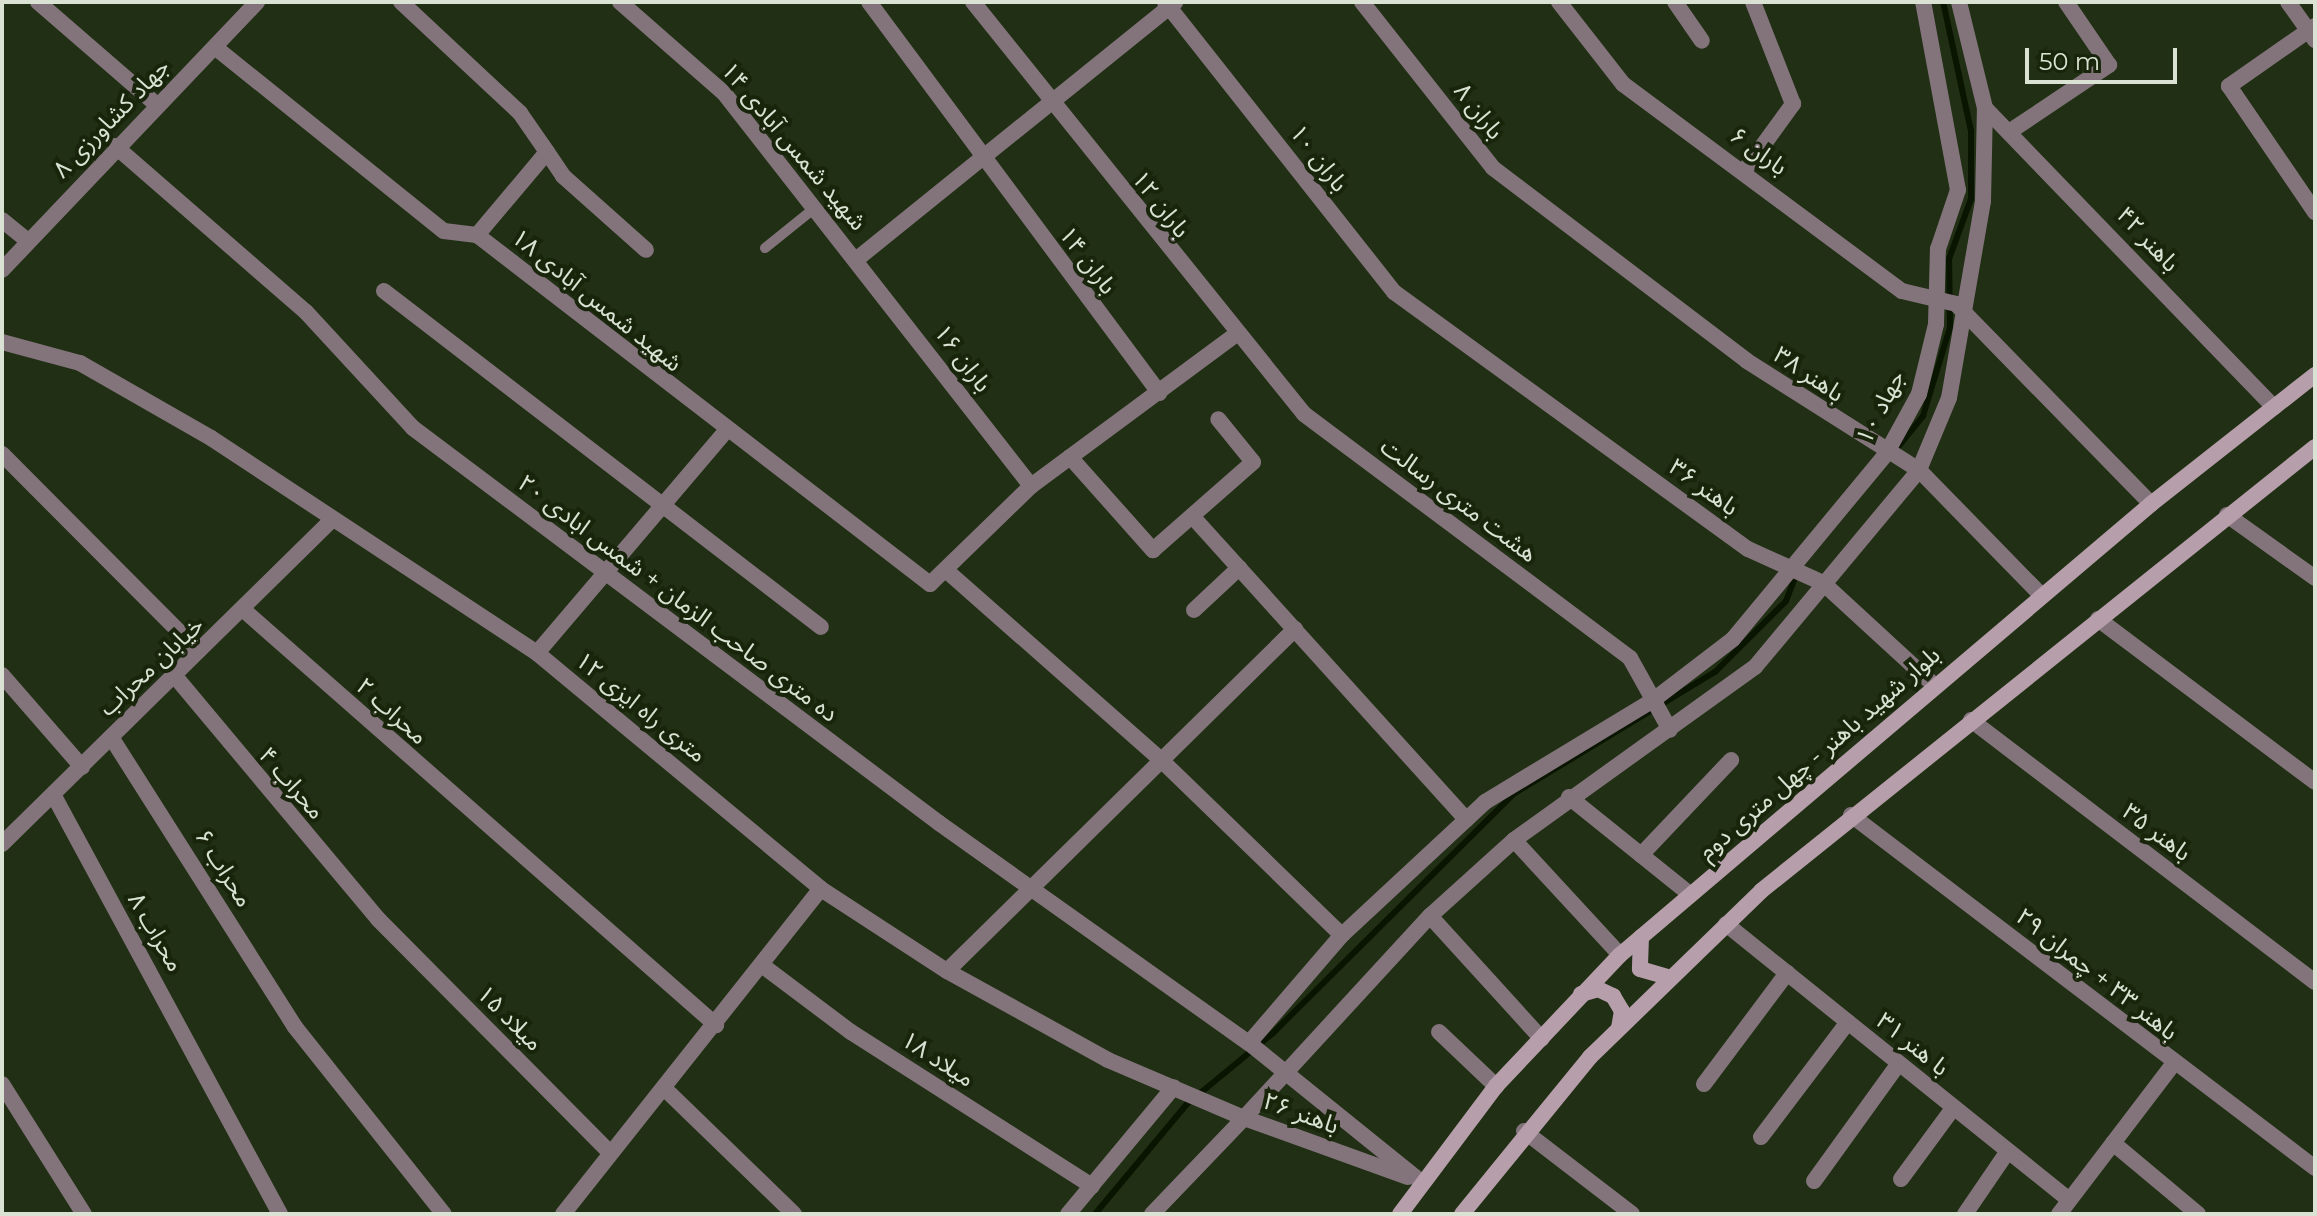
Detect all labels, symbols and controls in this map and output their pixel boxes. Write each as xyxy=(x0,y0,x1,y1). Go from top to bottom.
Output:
scale bar xyxy=(2029,32,2181,82)
text: 50 m xyxy=(2039,47,2100,76)
street label: جهاد کشاورزی ۸ xyxy=(47,52,175,184)
street label: شهید شمس آبادی ۱۴ xyxy=(715,56,873,236)
street label: باران ۸ xyxy=(1448,77,1510,145)
street label: باران ۱۰ xyxy=(1284,119,1354,197)
street label: باران ۶ xyxy=(1725,121,1793,181)
street label: باران ۱۲ xyxy=(1126,165,1196,243)
street label: باهنر ۴۲ xyxy=(2111,200,2185,278)
street label: باران ۱۴ xyxy=(1053,220,1123,300)
street label: شهید شمس آبادی ۱۸ xyxy=(506,222,688,378)
street label: باران ۱۶ xyxy=(928,318,998,398)
street label: باهنر ۳۸ xyxy=(1768,340,1850,408)
street label: جهاد ۱۰ xyxy=(1849,365,1911,449)
street label: هشت متری رسالت xyxy=(1375,432,1543,568)
street label: باهنر ۳۶ xyxy=(1664,452,1744,522)
street label: ده متری صاحب الزمان + شمس ابادی ۲۰ xyxy=(512,468,844,728)
street label: خیابان محراب xyxy=(93,610,209,722)
street label: بلوار شهید باهنر - چهل متری دوم xyxy=(1692,640,1946,866)
street label: ۱۲ متری راه ایزی xyxy=(570,645,712,769)
street label: محراب ۲ xyxy=(350,671,434,751)
street label: محراب ۴ xyxy=(253,741,331,825)
street label: باهنر ۳۵ xyxy=(2117,797,2197,867)
street label: محراب ۶ xyxy=(189,824,259,912)
street label: محراب ۸ xyxy=(122,887,190,977)
street label: باهنر ۳۳ + چمران ۲۹ xyxy=(2010,902,2184,1046)
street label: میلاد ۱۵ xyxy=(471,979,549,1057)
street label: با هنر ۳۱ xyxy=(1871,1006,1955,1082)
street label: میلاد ۱۸ xyxy=(896,1025,980,1093)
street label: باهنر ۲۶ xyxy=(1259,1086,1343,1140)

